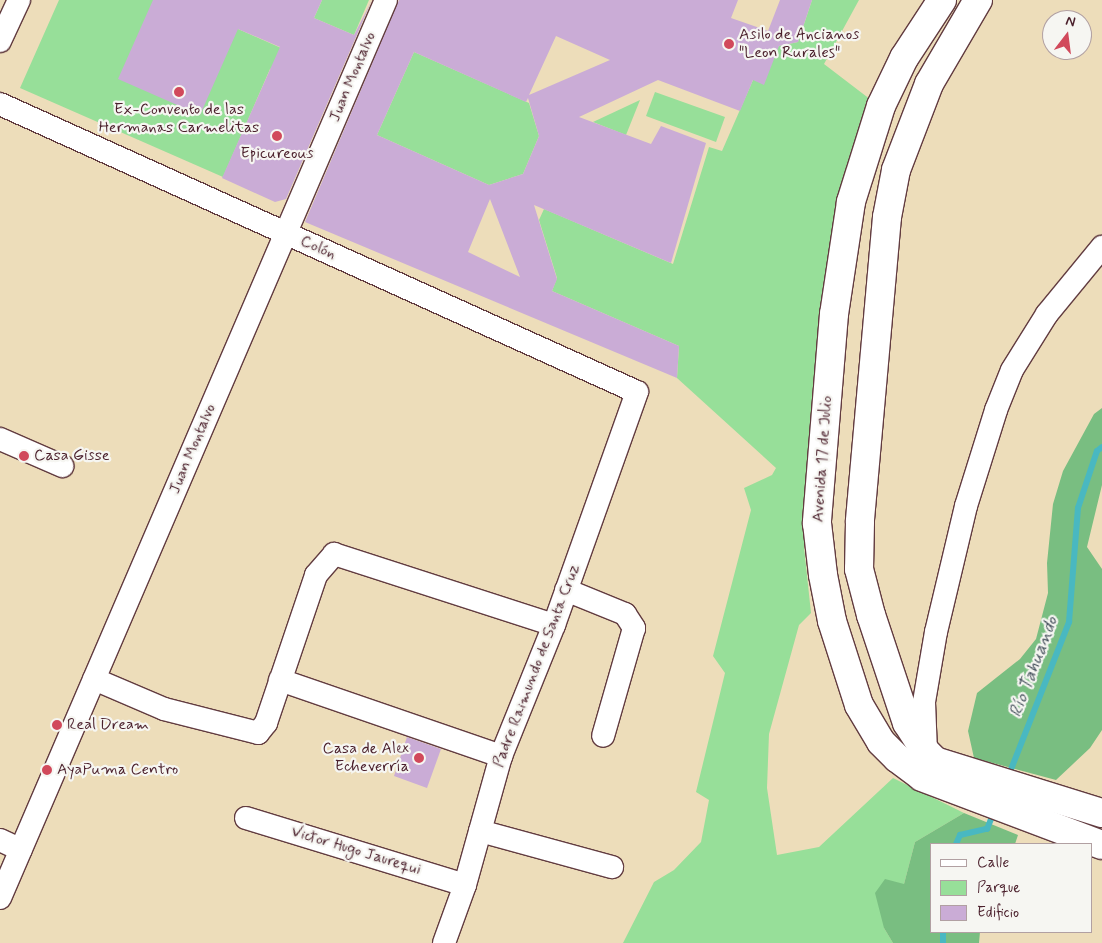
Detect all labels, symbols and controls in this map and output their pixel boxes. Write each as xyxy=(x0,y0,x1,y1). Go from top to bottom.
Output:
north arrow xyxy=(1042,10,1092,60)
text: N xyxy=(1064,12,1077,31)
place label: Asilo de Ancianos "Leon Rurales" xyxy=(739,25,859,63)
street label: Juan Montalvo xyxy=(325,27,381,127)
marker: Asilo de Ancianos "Leon Rurales" xyxy=(723,38,735,50)
marker: Ex-Convento de las Hermanas Carmelitas xyxy=(173,86,185,98)
place label: Ex-Convento de las Hermanas Carmelitas xyxy=(97,100,261,138)
marker: Epicureous xyxy=(271,130,283,142)
place label: Epicureous xyxy=(240,144,314,164)
street label: Colón xyxy=(297,232,339,264)
street label: Avenida 17 de Julio xyxy=(809,394,837,524)
street label: Juan Montalvo xyxy=(165,399,221,499)
place label: Casa Gisse xyxy=(34,446,108,466)
marker: Casa Gisse xyxy=(18,450,30,462)
street label: Padre Raimundo de Santa Cruz xyxy=(489,560,585,772)
water label: Río Tahuando xyxy=(1006,616,1062,718)
place label: Real Dream xyxy=(67,715,150,735)
marker: Real Dream xyxy=(51,719,63,731)
place label: Casa de Alex Echeverría xyxy=(323,739,409,777)
marker: Casa de Alex Echeverría xyxy=(413,752,425,764)
place label: AyaPuma Centro xyxy=(57,760,179,780)
marker: AyaPuma Centro xyxy=(41,764,53,776)
street label: Victor Hugo Jaurequi xyxy=(288,822,424,880)
legend xyxy=(930,843,1092,933)
text: Calle xyxy=(977,853,1009,873)
text: Parque xyxy=(977,878,1020,898)
text: Edificio xyxy=(977,903,1019,923)

